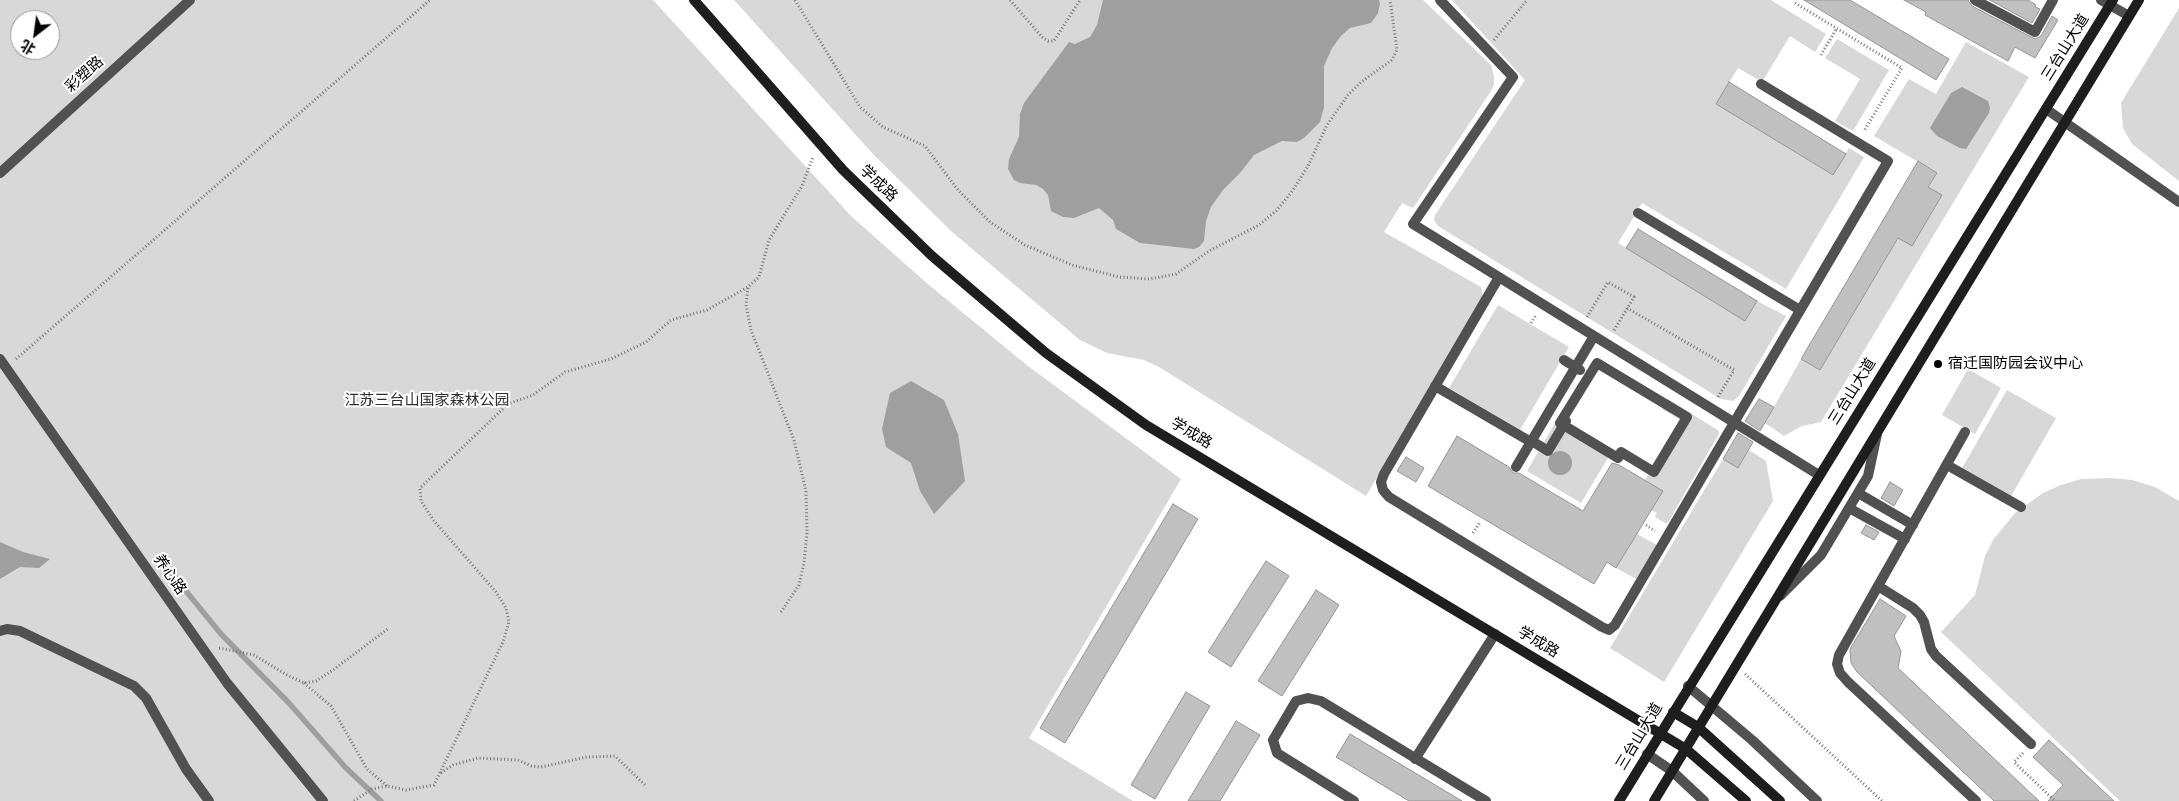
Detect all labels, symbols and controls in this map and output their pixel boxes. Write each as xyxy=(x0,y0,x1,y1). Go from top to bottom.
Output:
north arrow xyxy=(10,10,60,60)
street label: 三台山大道 xyxy=(2038,11,2094,85)
text: 北 xyxy=(17,35,39,59)
street label: 彩塑路 xyxy=(62,53,108,97)
street label: 学成路 xyxy=(856,162,900,206)
street label: 三台山大道 xyxy=(1825,355,1881,429)
place label: 宿迁国防园会议中心 xyxy=(1948,355,2083,373)
marker: 宿迁国防园会议中心 xyxy=(1932,358,1944,370)
park label: 江苏三台山国家森林公园 xyxy=(345,392,509,410)
street label: 学成路 xyxy=(1167,415,1215,453)
street label: 养心路 xyxy=(149,551,189,599)
street label: 学成路 xyxy=(1514,624,1562,662)
street label: 三台山大道 xyxy=(1613,700,1667,774)

